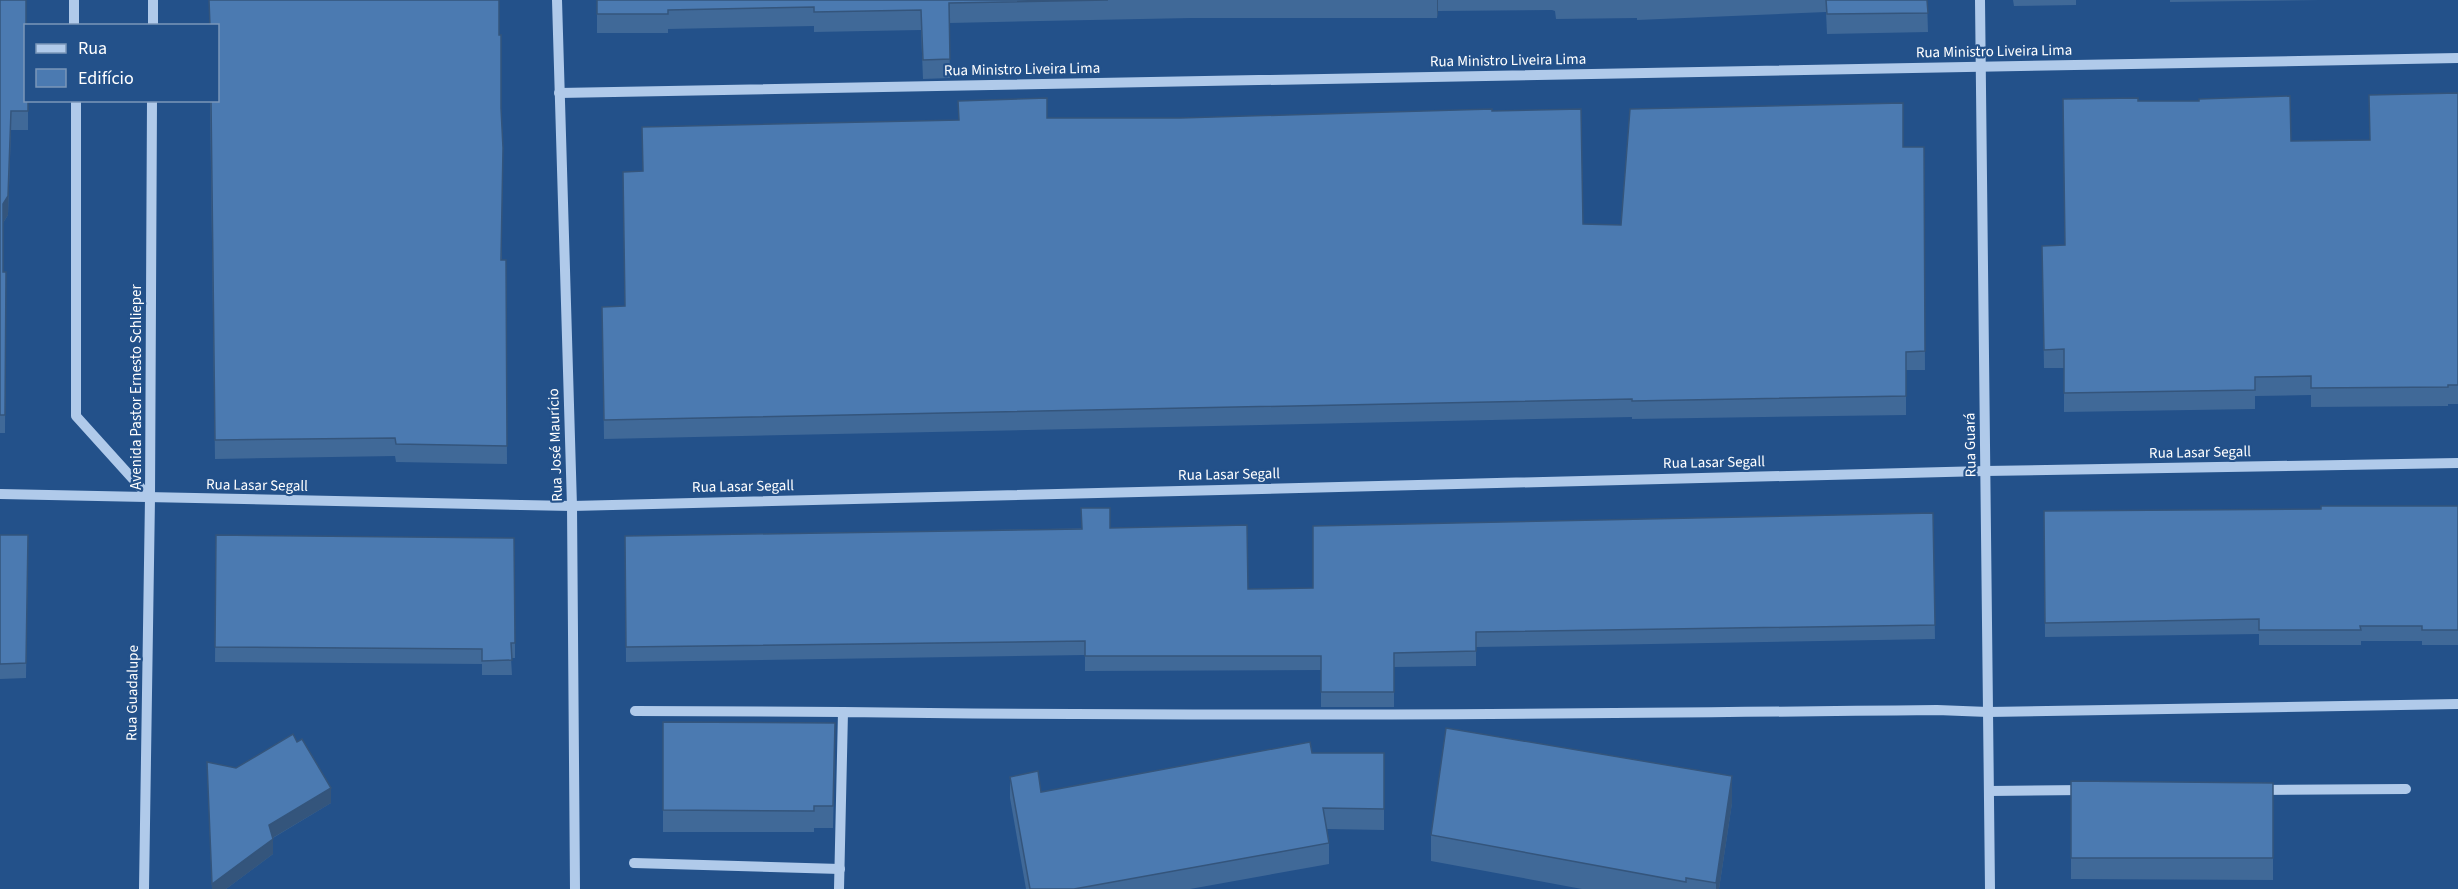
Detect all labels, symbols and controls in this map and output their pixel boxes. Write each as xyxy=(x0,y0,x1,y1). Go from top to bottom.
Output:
legend xyxy=(24,24,219,102)
text: Rua xyxy=(78,36,107,61)
street label: Rua Ministro Liveira Lima xyxy=(1916,40,2072,63)
street label: Rua Ministro Liveira Lima xyxy=(1430,49,1586,72)
street label: Rua Ministro Liveira Lima xyxy=(944,58,1100,81)
text: Edifício xyxy=(78,66,134,91)
street label: Avenida Pastor Ernesto Schlieper xyxy=(126,283,147,490)
street label: Rua José Maurício xyxy=(543,388,568,502)
street label: Rua Guará xyxy=(1959,412,1982,477)
street label: Rua Lasar Segall xyxy=(2149,441,2251,464)
street label: Rua Lasar Segall xyxy=(1663,451,1765,474)
street label: Rua Lasar Segall xyxy=(1178,463,1280,486)
street label: Rua Lasar Segall xyxy=(206,474,308,497)
street label: Rua Lasar Segall xyxy=(692,475,794,498)
street label: Rua Guadalupe xyxy=(121,645,144,741)

